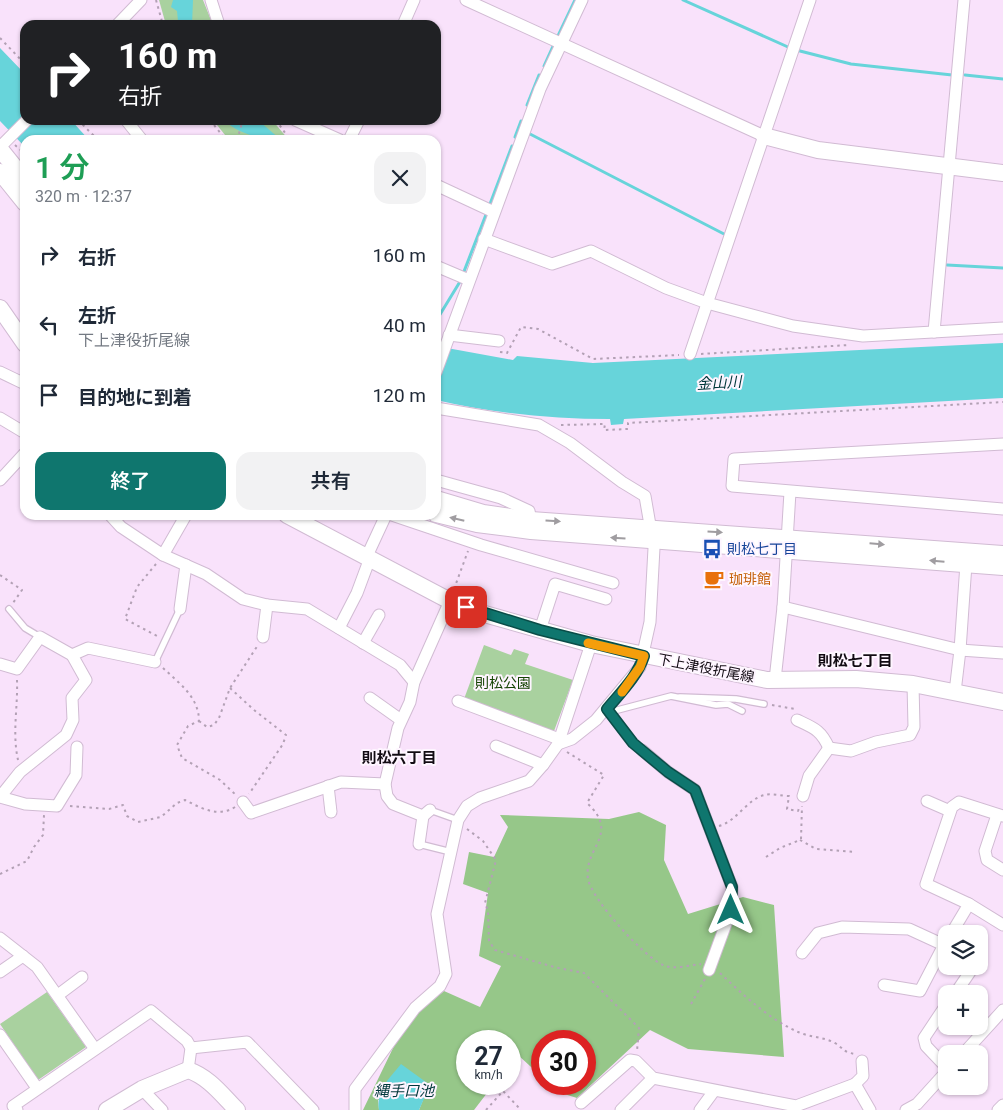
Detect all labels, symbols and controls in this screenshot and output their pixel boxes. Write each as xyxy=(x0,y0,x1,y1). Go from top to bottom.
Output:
text: 160 m xyxy=(118,36,217,77)
icon: right xyxy=(35,40,100,105)
text: 右折 xyxy=(118,84,162,109)
text: 1 分 xyxy=(35,150,90,185)
button: close xyxy=(374,152,426,204)
text: 320 m · 12:37 xyxy=(35,187,132,206)
icon: right xyxy=(35,241,63,269)
text: 160 m xyxy=(373,244,426,267)
text: 右折 xyxy=(78,246,116,269)
text: 左折 xyxy=(78,304,116,327)
icon: left xyxy=(35,311,63,339)
text: 40 m xyxy=(383,314,426,337)
text: 下上津役折尾線 xyxy=(78,331,190,350)
water label: 金山川 xyxy=(696,373,744,393)
icon: arrive xyxy=(35,381,63,409)
text: 120 m xyxy=(373,384,426,407)
text: 目的地に到着 xyxy=(78,386,192,409)
button: 終了 xyxy=(35,452,226,510)
button: 共有 xyxy=(236,452,426,510)
one-way arrow xyxy=(449,515,464,523)
one-way arrow xyxy=(545,517,561,525)
one-way arrow xyxy=(707,528,723,536)
one-way arrow xyxy=(610,534,626,542)
bus stop icon: 則松七丁目 xyxy=(701,538,723,560)
one-way arrow xyxy=(869,540,885,548)
place label: 則松七丁目 xyxy=(727,541,797,557)
one-way arrow xyxy=(929,557,945,565)
cafe icon: 珈琲館 xyxy=(703,568,725,590)
place label: 珈琲館 xyxy=(729,571,771,587)
pin xyxy=(445,586,487,628)
icon: arrive xyxy=(452,593,480,621)
street label: 下上津役折尾線 xyxy=(656,651,756,685)
district label: 則松七丁目 xyxy=(817,652,893,670)
park label: 則松公園 xyxy=(475,675,531,691)
district label: 則松六丁目 xyxy=(361,749,437,767)
position arrow xyxy=(704,883,756,935)
map controls xyxy=(938,925,988,1095)
button: layers xyxy=(938,925,988,975)
button: + xyxy=(938,985,988,1035)
speed limit sign: 30 xyxy=(531,1030,596,1095)
text: 27 xyxy=(474,1042,503,1071)
button: − xyxy=(938,1045,988,1095)
text: km/h xyxy=(474,1068,503,1082)
water label: 縄手口池 xyxy=(374,1082,436,1100)

